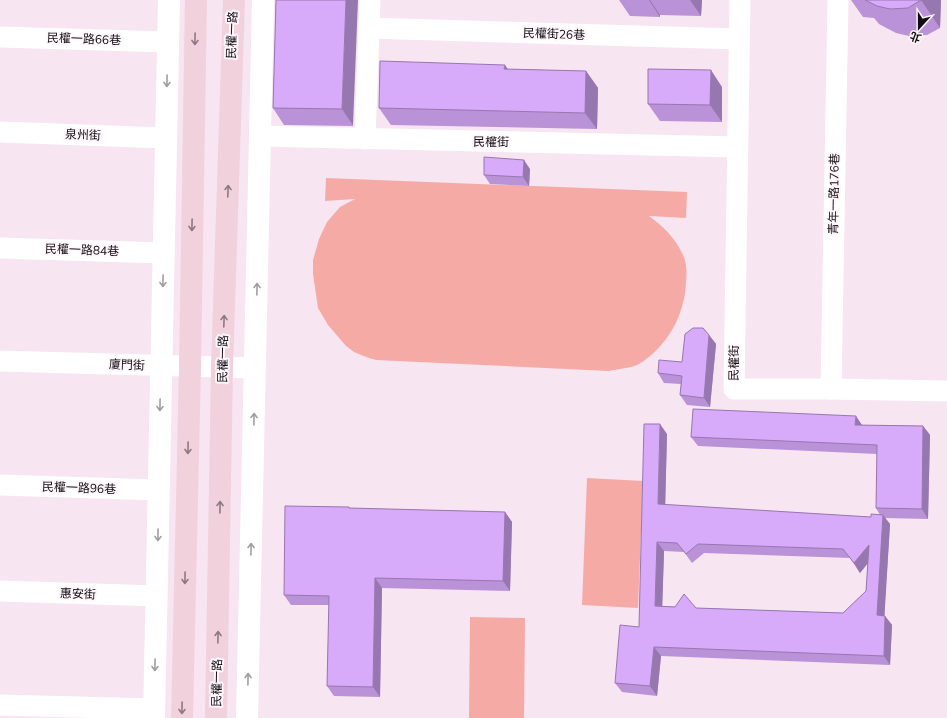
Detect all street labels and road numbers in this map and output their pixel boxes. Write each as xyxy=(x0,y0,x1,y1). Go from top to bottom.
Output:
street label: 民權一路 xyxy=(223,11,241,59)
street label: 民權街26巷 xyxy=(523,25,585,43)
street label: 民權一路66巷 xyxy=(47,30,121,48)
street label: 泉州街 xyxy=(65,126,101,144)
street label: 民權街 xyxy=(473,134,509,150)
street label: 青年一路176巷 xyxy=(825,153,843,235)
street label: 民權一路84巷 xyxy=(45,241,119,259)
street label: 民權一路 xyxy=(215,335,231,383)
street label: 民權街 xyxy=(726,345,742,381)
street label: 廈門街 xyxy=(109,356,145,374)
street label: 民權一路96巷 xyxy=(42,479,116,497)
street label: 惠安街 xyxy=(60,585,96,603)
street label: 民權一路 xyxy=(209,659,225,707)

